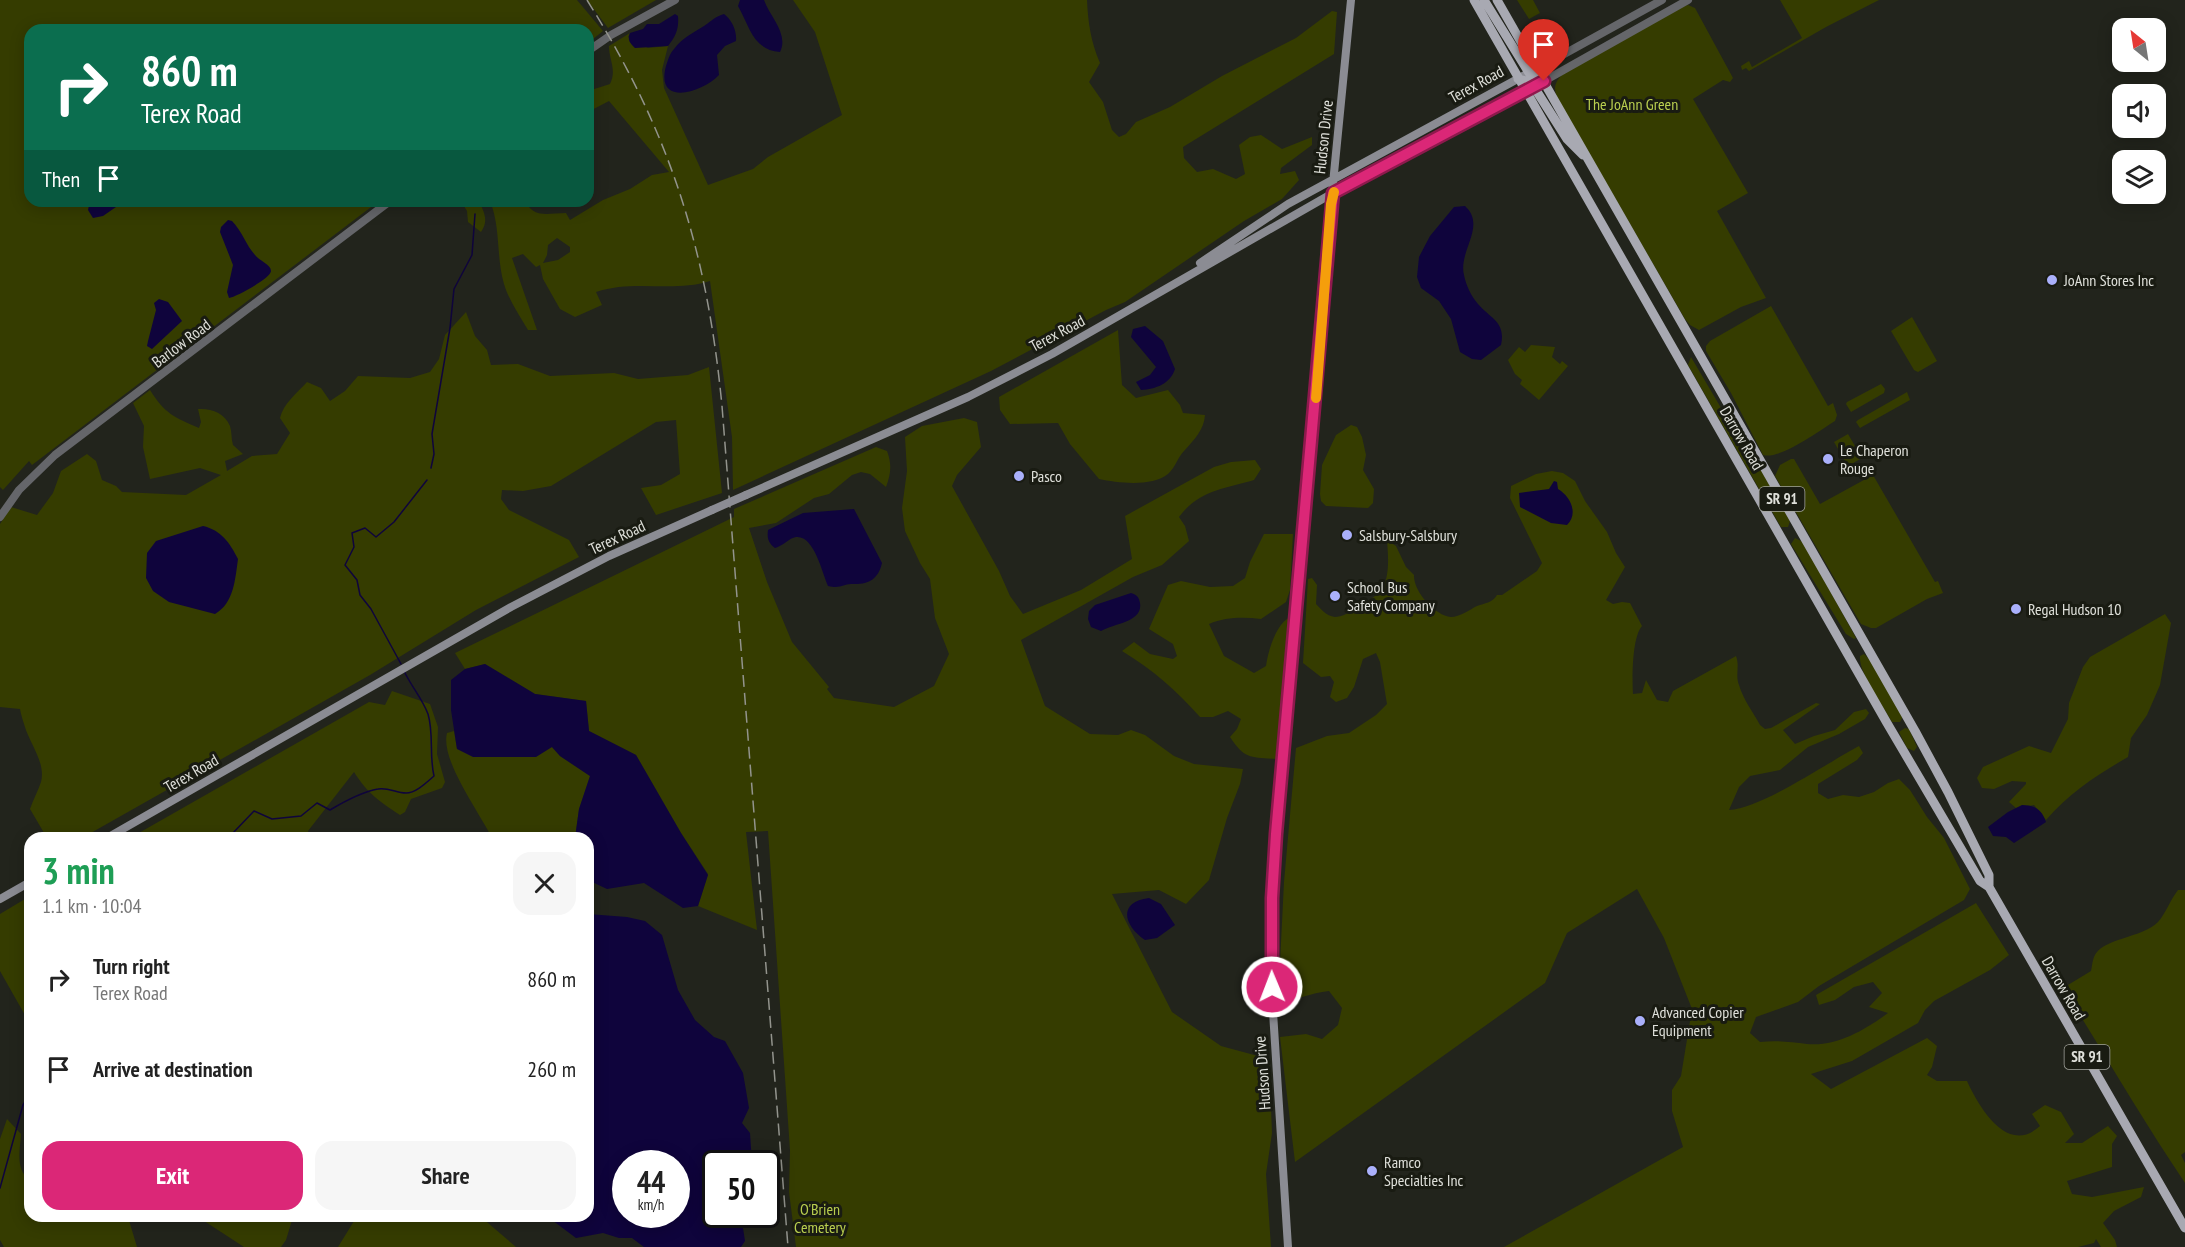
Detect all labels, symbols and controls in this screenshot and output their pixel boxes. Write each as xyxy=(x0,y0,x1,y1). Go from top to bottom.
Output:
north arrow xyxy=(2112,18,2166,72)
map controls xyxy=(2112,18,2166,204)
pin xyxy=(1518,19,1569,81)
icon: arrive xyxy=(1527,28,1560,61)
text: 860 m xyxy=(141,43,238,98)
icon: right xyxy=(42,48,120,126)
street label: Terex Road xyxy=(1445,61,1507,107)
button: sound xyxy=(2112,84,2166,138)
park label: The JoAnn Green xyxy=(1586,94,1678,114)
text: Terex Road xyxy=(141,96,242,130)
street label: Hudson Drive xyxy=(1309,99,1337,175)
button: layers xyxy=(2112,150,2166,204)
icon: arrive xyxy=(92,162,125,195)
text: Then xyxy=(42,165,80,193)
place label: JoAnn Stores Inc xyxy=(2063,270,2154,290)
marker: JoAnn Stores Inc xyxy=(2045,273,2059,287)
street label: Terex Road xyxy=(1026,310,1088,356)
street label: Barlow Road xyxy=(148,314,214,372)
street label: Darrow Road xyxy=(1716,403,1768,473)
place label: Le Chaperon Rouge xyxy=(1840,440,1909,478)
marker: Le Chaperon Rouge xyxy=(1821,452,1835,466)
place label: Pasco xyxy=(1031,466,1062,486)
marker: Pasco xyxy=(1012,469,1026,483)
road number: SR 91 xyxy=(1760,487,1804,511)
street label: Terex Road xyxy=(586,515,648,559)
place label: Salsbury-Salsbury xyxy=(1359,525,1457,545)
marker: Salsbury-Salsbury xyxy=(1340,528,1354,542)
place label: School Bus Safety Company xyxy=(1347,577,1435,615)
marker: School Bus Safety Company xyxy=(1328,589,1342,603)
place label: Regal Hudson 10 xyxy=(2028,599,2122,619)
marker: Regal Hudson 10 xyxy=(2009,602,2023,616)
street label: Terex Road xyxy=(160,749,222,797)
text: 3 min xyxy=(42,847,115,894)
button: close xyxy=(513,852,576,915)
text: 1.1 km · 10:04 xyxy=(42,893,141,919)
text: Turn right xyxy=(93,952,170,980)
street label: Darrow Road xyxy=(2038,953,2090,1023)
position arrow xyxy=(1240,955,1304,1019)
icon: right xyxy=(42,963,75,996)
text: 860 m xyxy=(527,965,576,993)
text: Terex Road xyxy=(93,980,168,1006)
place label: Advanced Copier Equipment xyxy=(1652,1002,1744,1040)
marker: Advanced Copier Equipment xyxy=(1633,1014,1647,1028)
street label: Hudson Drive xyxy=(1249,1035,1275,1111)
road number: SR 91 xyxy=(2064,1045,2110,1069)
icon: arrive xyxy=(42,1053,75,1086)
text: Arrive at destination xyxy=(93,1055,253,1083)
text: 260 m xyxy=(527,1055,576,1083)
button: Exit xyxy=(42,1141,303,1210)
button: Share xyxy=(315,1141,576,1210)
speed limit sign: 50 xyxy=(702,1150,780,1228)
place label: Ramco Specialties Inc xyxy=(1384,1152,1464,1190)
text: 44 xyxy=(637,1162,665,1201)
marker: Ramco Specialties Inc xyxy=(1365,1164,1379,1178)
text: km/h xyxy=(638,1195,664,1214)
park label: O'Brien Cemetery xyxy=(794,1199,846,1237)

